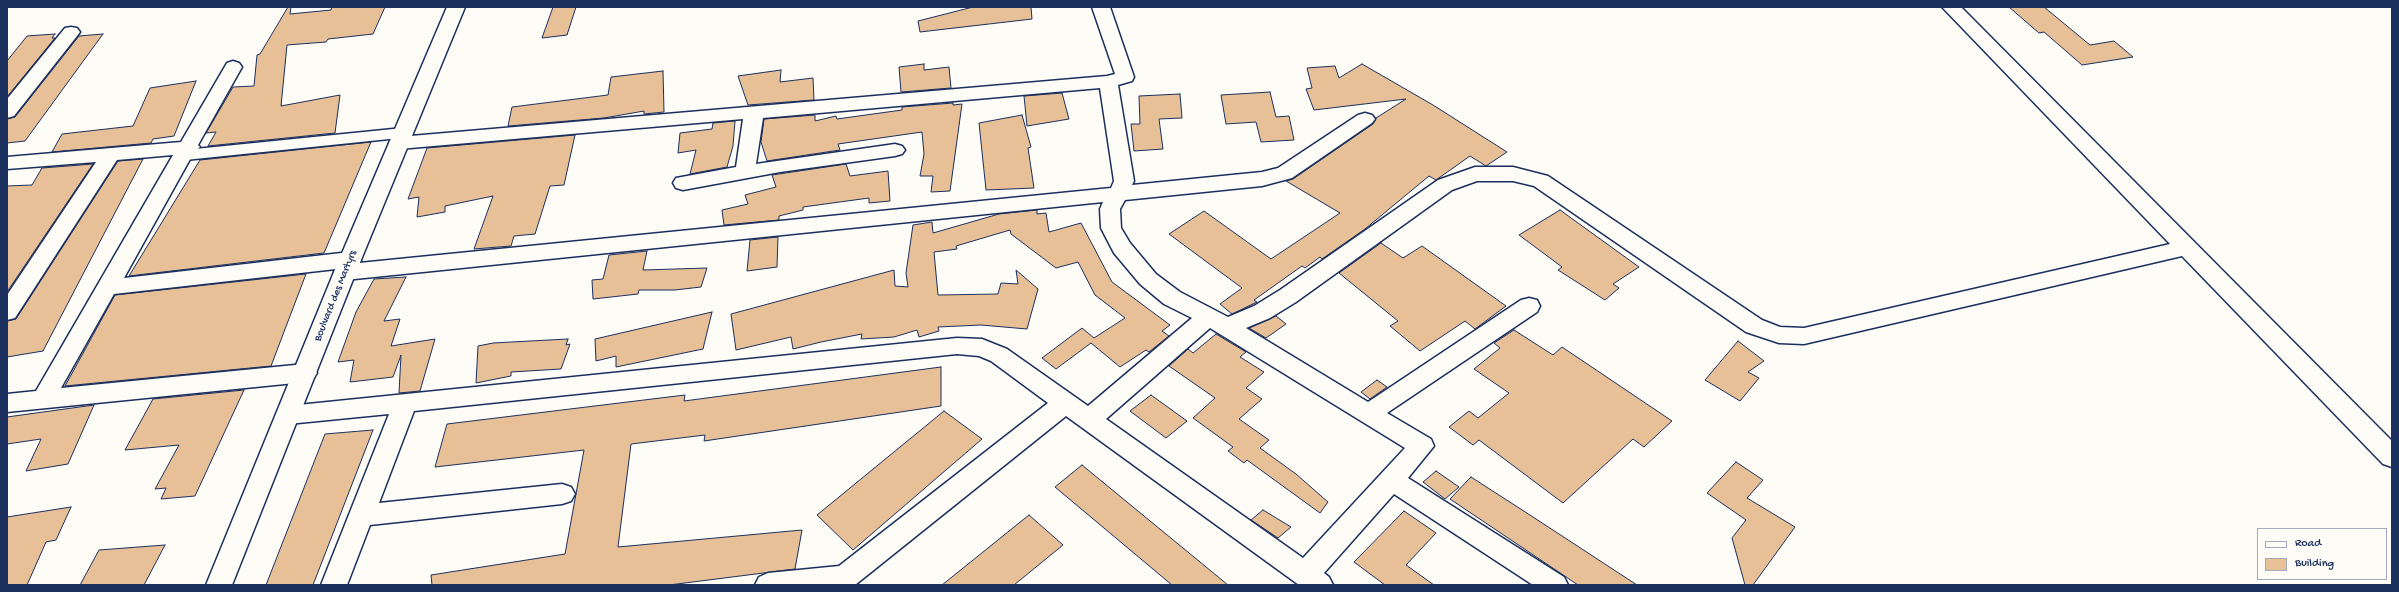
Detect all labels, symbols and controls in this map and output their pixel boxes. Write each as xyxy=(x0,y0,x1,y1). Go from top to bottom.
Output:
street label: Boulvard des Martyrs xyxy=(312,249,360,343)
legend xyxy=(2257,528,2387,580)
text: Road xyxy=(2295,537,2321,551)
text: Building xyxy=(2295,557,2334,571)

